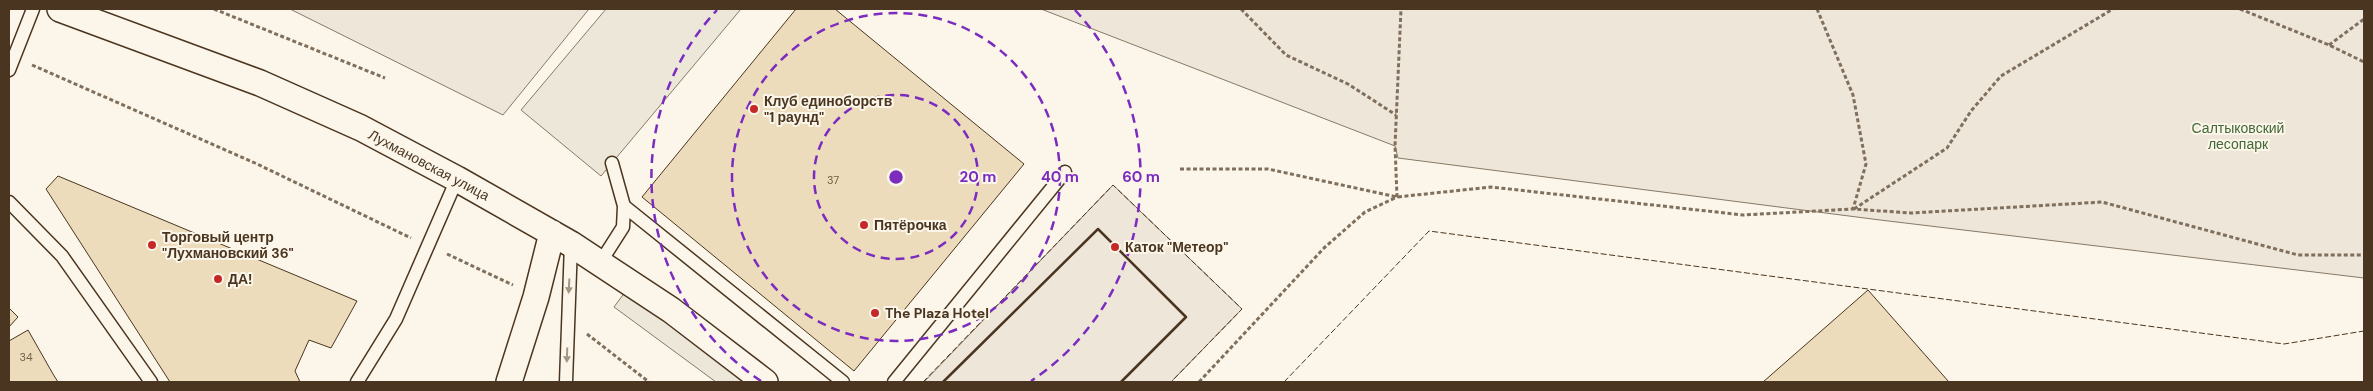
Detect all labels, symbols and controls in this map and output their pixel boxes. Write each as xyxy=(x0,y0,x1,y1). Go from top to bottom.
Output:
place label: Клуб единоборств "1 раунд" xyxy=(764,92,893,126)
marker: Клуб единоборств "1 раунд" xyxy=(748,103,760,115)
park label: Салтыковский лесопарк xyxy=(2192,119,2284,153)
street label: Лухмановская улица xyxy=(365,125,493,205)
text: 20 m xyxy=(960,167,996,187)
text: 40 m xyxy=(1041,167,1079,187)
text: 60 m xyxy=(1122,167,1160,187)
centre of rings xyxy=(887,168,905,186)
house number: 37 xyxy=(827,173,839,187)
place label: Пятёрочка xyxy=(874,216,947,234)
marker: Пятёрочка xyxy=(858,219,870,231)
place label: Торговый центр "Лухмановский 36" xyxy=(162,228,294,262)
place label: Каток "Метеор" xyxy=(1125,238,1228,256)
marker: Торговый центр "Лухмановский 36" xyxy=(146,239,158,251)
marker: Каток "Метеор" xyxy=(1109,241,1121,253)
place label: ДА! xyxy=(228,270,252,288)
marker: ДА! xyxy=(212,273,224,285)
one-way arrow xyxy=(565,278,573,294)
place label: The Plaza Hotel xyxy=(885,304,989,322)
marker: The Plaza Hotel xyxy=(869,307,881,319)
one-way arrow xyxy=(563,347,571,363)
house number: 34 xyxy=(19,350,33,364)

